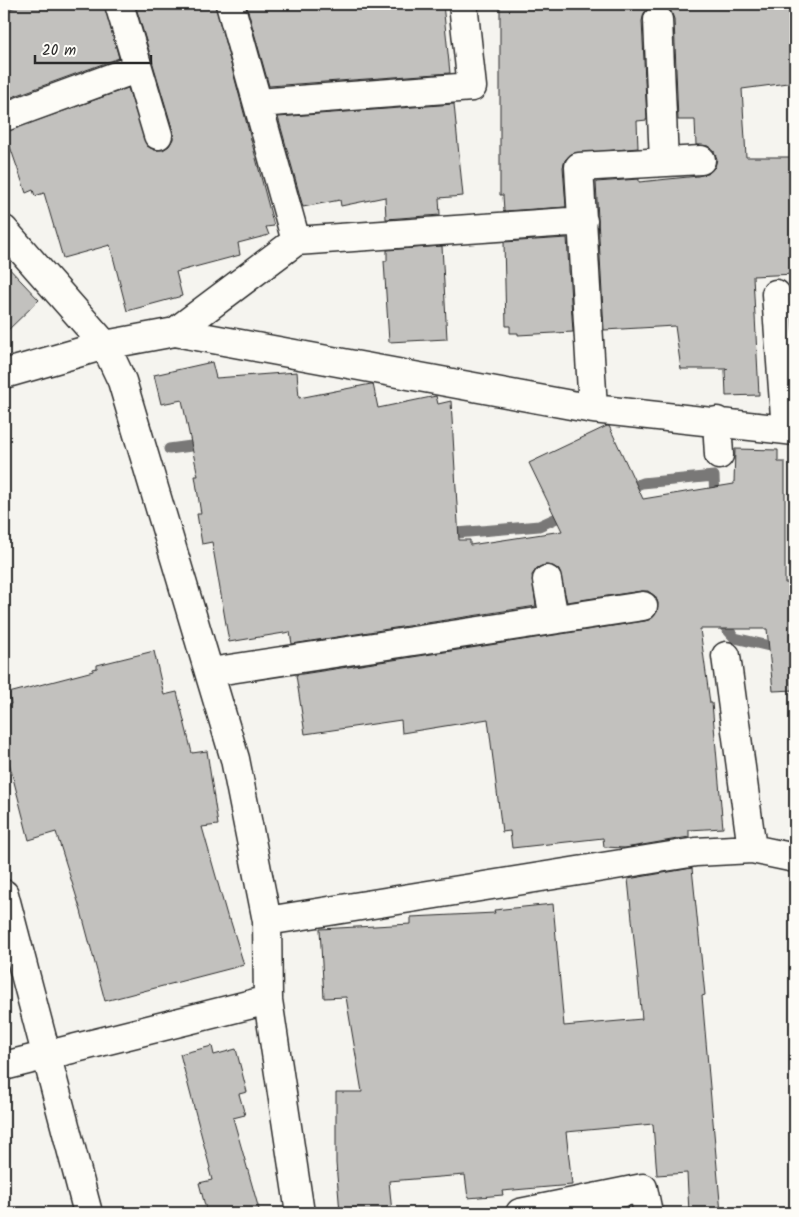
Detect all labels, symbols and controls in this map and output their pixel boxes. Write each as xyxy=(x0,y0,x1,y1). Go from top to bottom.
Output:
scale bar xyxy=(35,32,151,64)
text: 20 m xyxy=(42,39,76,63)

